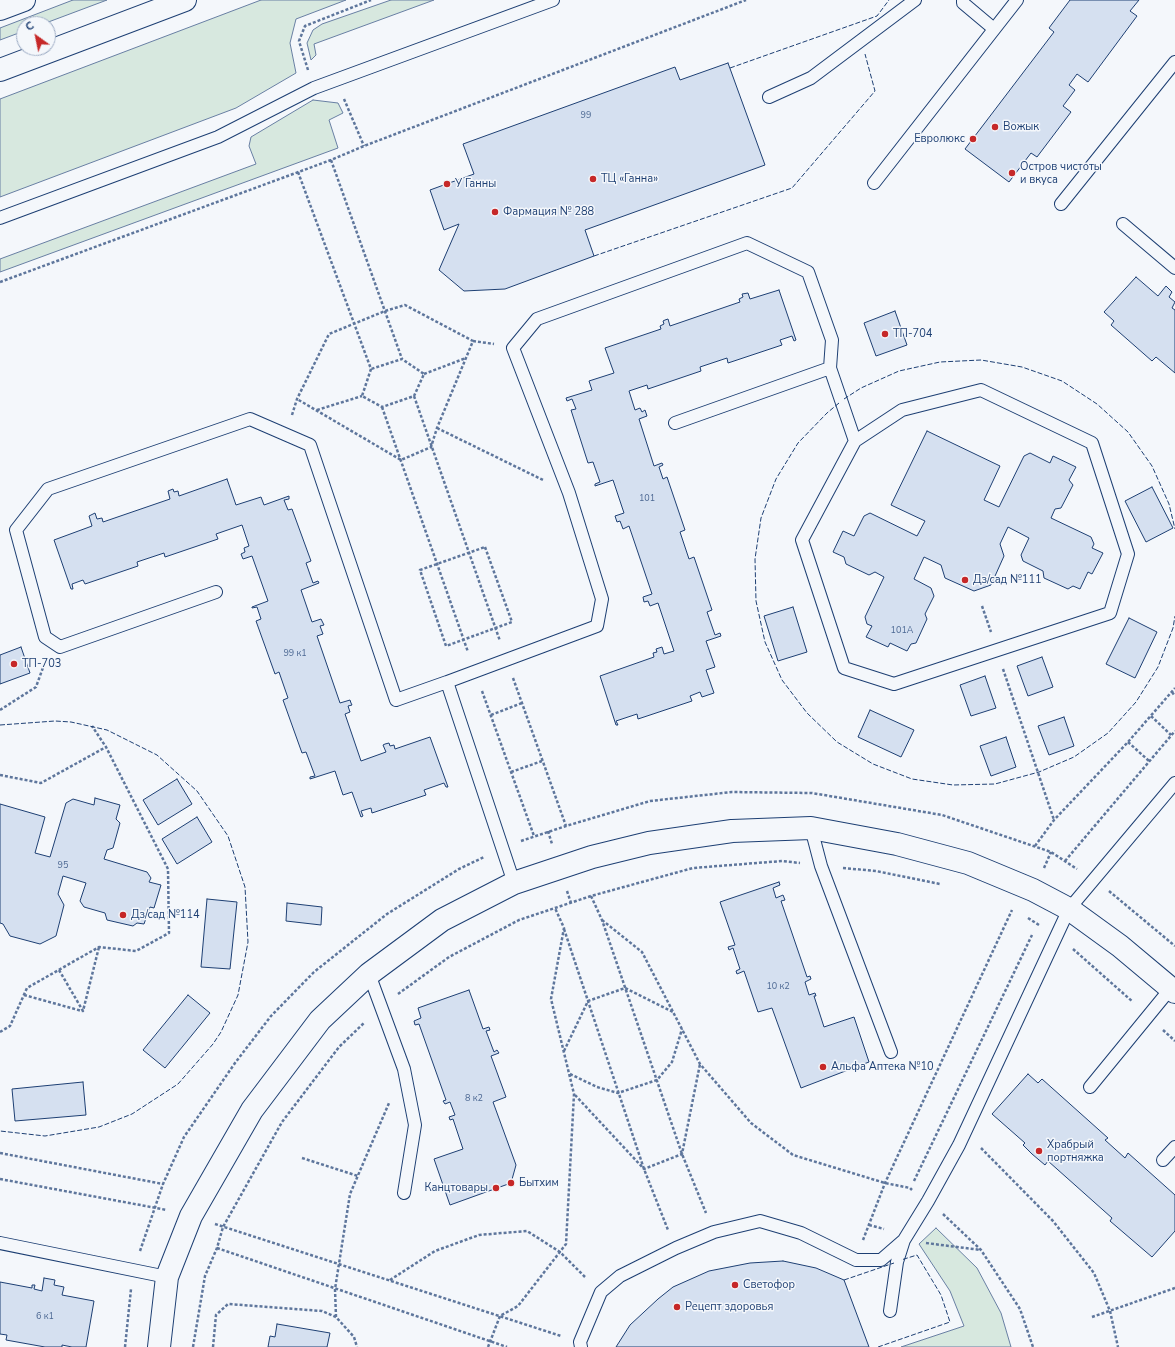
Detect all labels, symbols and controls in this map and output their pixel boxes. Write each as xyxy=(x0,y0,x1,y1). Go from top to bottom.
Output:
north arrow xyxy=(16,16,56,56)
text: С xyxy=(23,18,37,35)
house number: 99 xyxy=(581,111,591,121)
place label: Вожык xyxy=(1003,120,1039,134)
marker: Вожык xyxy=(990,122,1000,132)
place label: Евролюкс xyxy=(914,132,965,146)
marker: Евролюкс xyxy=(968,134,978,144)
place label: Остров чистоты и вкуса xyxy=(1020,160,1102,186)
marker: Остров чистоты и вкуса xyxy=(1007,168,1017,178)
place label: ТЦ «Ганна» xyxy=(601,172,658,186)
marker: ТЦ «Ганна» xyxy=(588,174,598,184)
place label: У Ганны xyxy=(455,177,496,191)
marker: У Ганны xyxy=(442,179,452,189)
place label: Фармация № 288 xyxy=(503,205,594,219)
marker: Фармация № 288 xyxy=(490,207,500,217)
place label: ТП-704 xyxy=(893,327,932,341)
marker: ТП-704 xyxy=(880,329,890,339)
house number: 101 xyxy=(639,494,655,504)
place label: Дз/сад №111 xyxy=(973,573,1042,587)
marker: Дз/сад №111 xyxy=(960,575,970,585)
house number: 101А xyxy=(891,626,913,636)
house number: 99 к1 xyxy=(283,649,307,659)
place label: ТП-703 xyxy=(22,657,61,671)
marker: ТП-703 xyxy=(9,659,19,669)
house number: 95 xyxy=(58,861,68,871)
place label: Дз/сад №114 xyxy=(131,908,200,922)
marker: Дз/сад №114 xyxy=(118,910,128,920)
house number: 10 к2 xyxy=(766,982,790,992)
place label: Альфа Аптека №10 xyxy=(831,1060,934,1074)
marker: Альфа Аптека №10 xyxy=(818,1062,828,1072)
house number: 8 к2 xyxy=(465,1094,483,1104)
place label: Храбрый портняжка xyxy=(1047,1138,1104,1164)
marker: Храбрый портняжка xyxy=(1034,1146,1044,1156)
place label: Бытхим xyxy=(519,1176,559,1190)
marker: Бытхим xyxy=(506,1178,516,1188)
place label: Канцтовары xyxy=(424,1181,488,1195)
marker: Канцтовары xyxy=(491,1183,501,1193)
place label: Светофор xyxy=(743,1278,795,1292)
marker: Светофор xyxy=(730,1280,740,1290)
place label: Рецепт здоровья xyxy=(685,1300,773,1314)
marker: Рецепт здоровья xyxy=(672,1302,682,1312)
house number: 6 к1 xyxy=(36,1312,54,1322)

